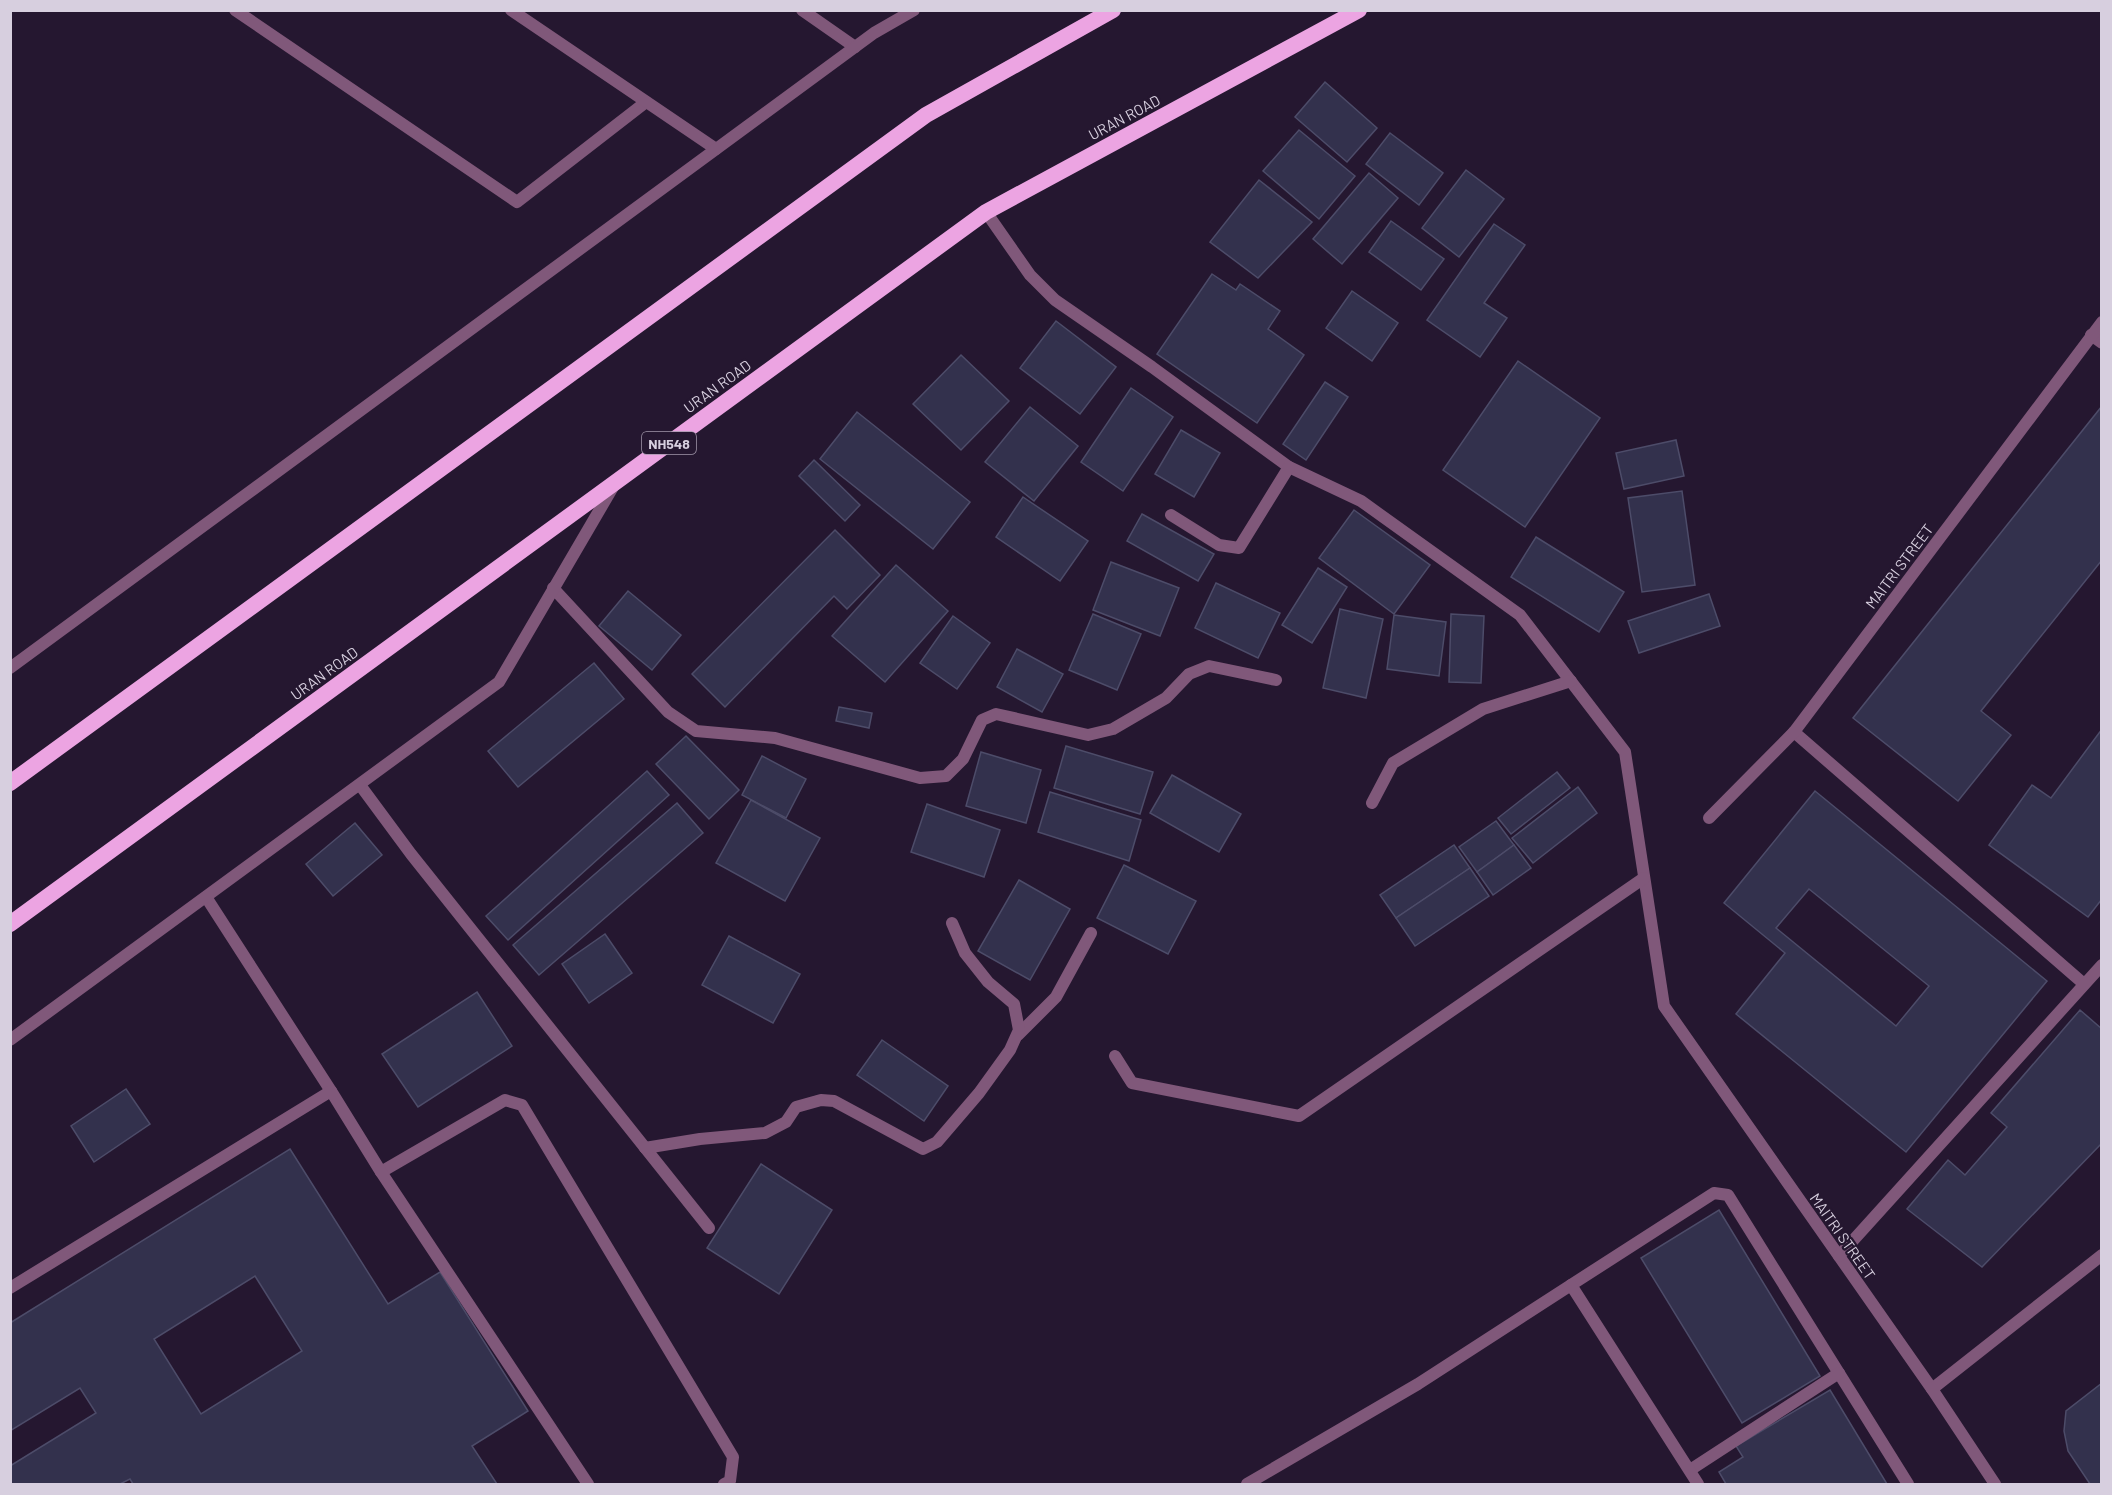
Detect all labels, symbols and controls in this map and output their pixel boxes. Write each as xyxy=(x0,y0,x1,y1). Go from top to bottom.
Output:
street label: URAN ROAD xyxy=(1085,91,1163,143)
street label: URAN ROAD xyxy=(680,356,754,416)
road number: NH548 xyxy=(642,432,696,454)
street label: MAITRI STREET xyxy=(1861,520,1937,612)
street label: URAN ROAD xyxy=(287,643,361,703)
street label: MAITRI STREET xyxy=(1807,1189,1879,1283)

